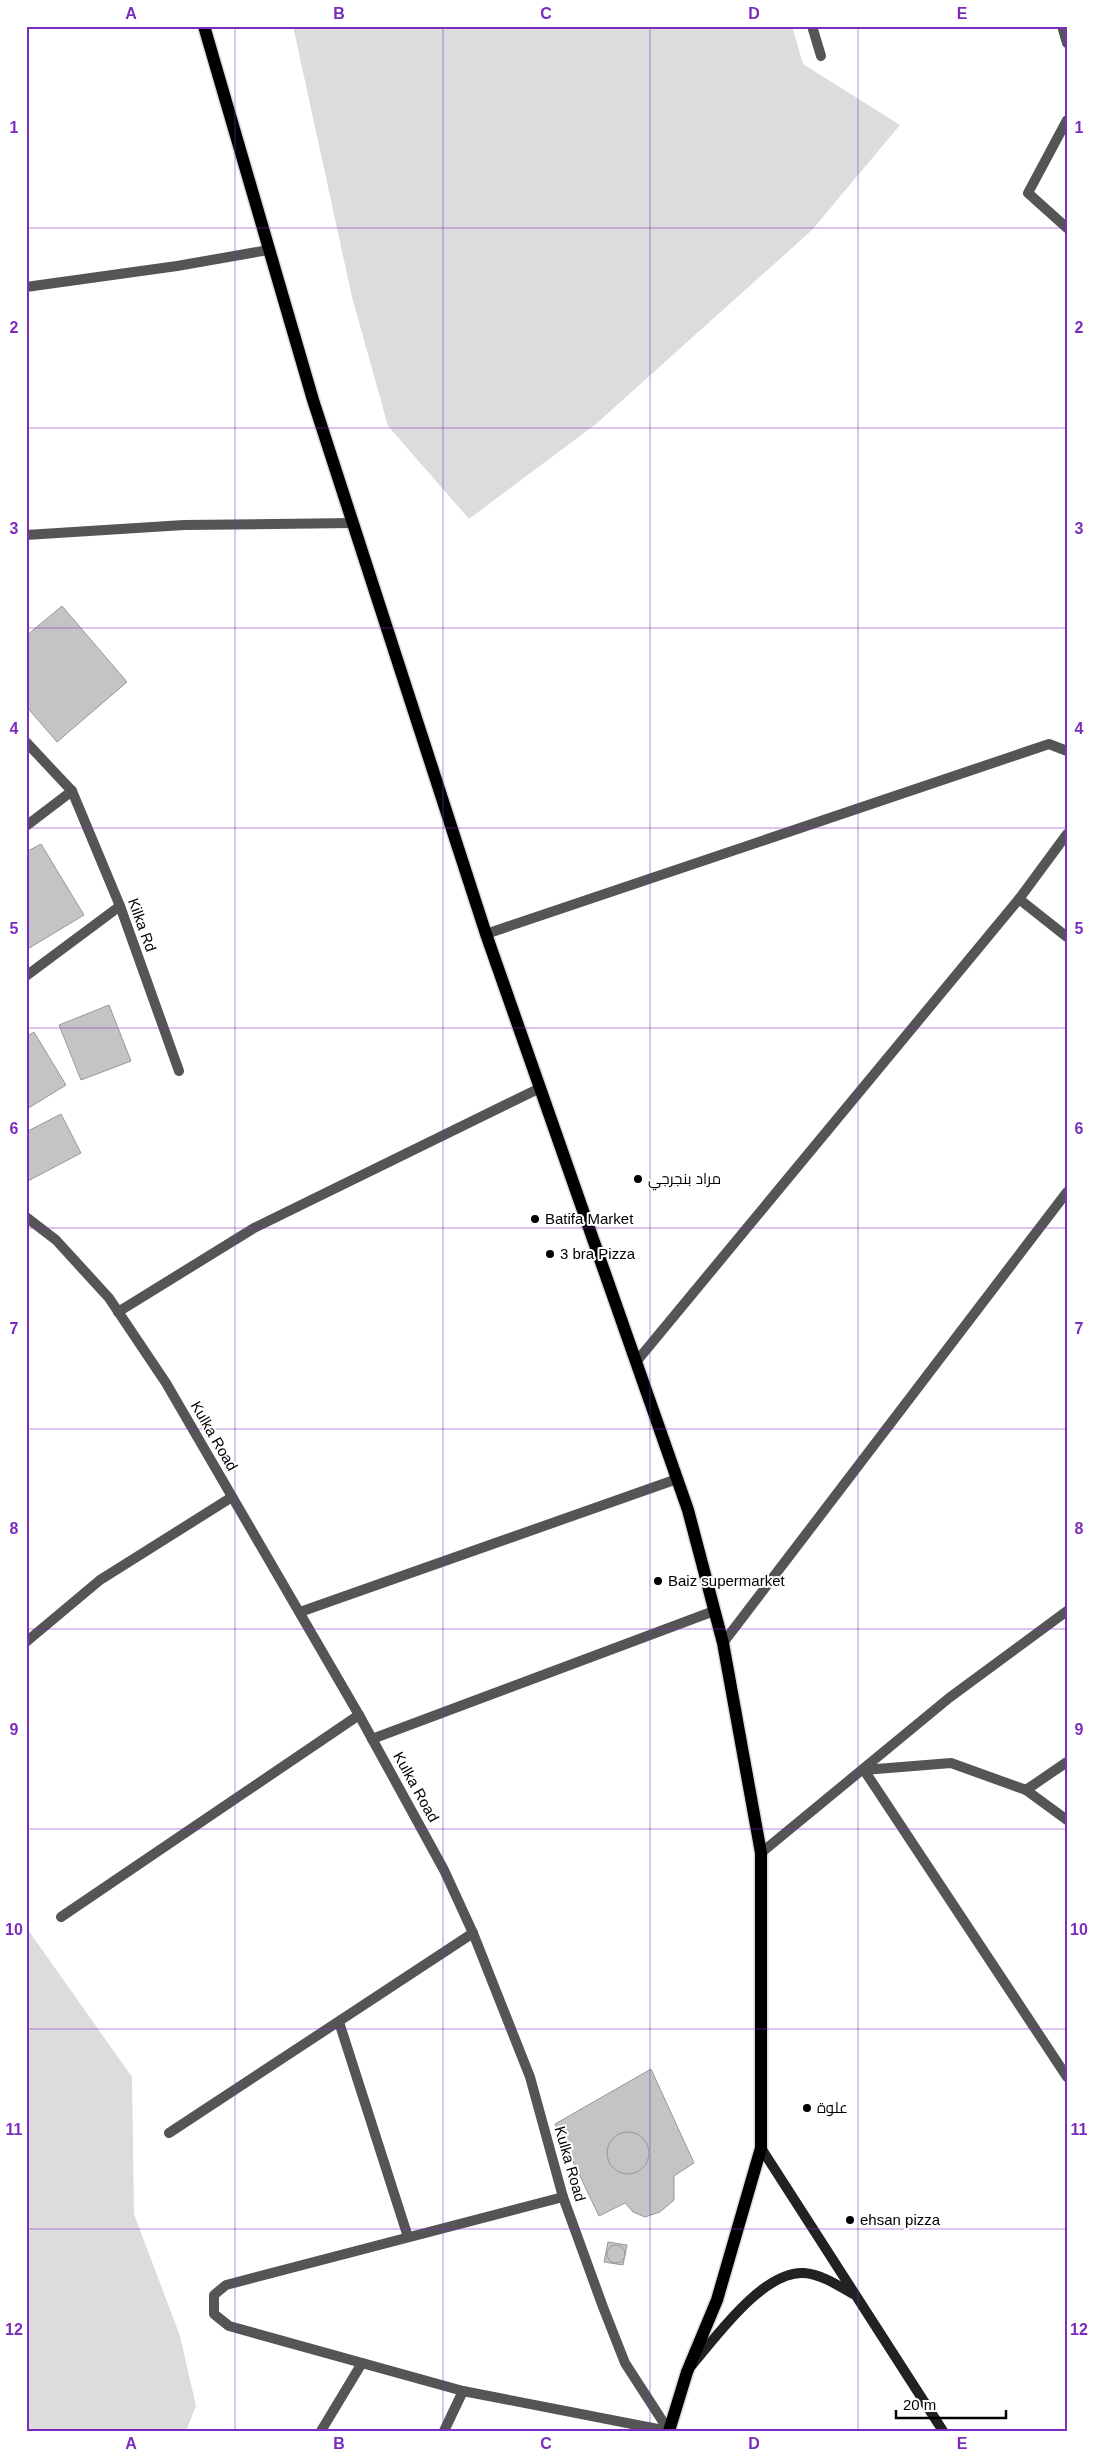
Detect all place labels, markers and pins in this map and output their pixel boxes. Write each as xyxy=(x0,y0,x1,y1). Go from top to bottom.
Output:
place label: مراد بنجرجي xyxy=(648,1170,721,1191)
marker: مراد بنجرجي xyxy=(632,1173,644,1185)
place label: Batifa Market xyxy=(545,1210,634,1227)
marker: Batifa Market xyxy=(529,1213,541,1225)
place label: 3 bra Pizza xyxy=(560,1245,636,1262)
marker: 3 bra Pizza xyxy=(544,1248,556,1260)
place label: Baiz supermarket xyxy=(668,1572,786,1589)
marker: Baiz supermarket xyxy=(652,1575,664,1587)
place label: علوة xyxy=(817,2099,848,2117)
marker: علوة xyxy=(801,2102,813,2114)
place label: ehsan pizza xyxy=(860,2211,941,2228)
marker: ehsan pizza xyxy=(844,2214,856,2226)

